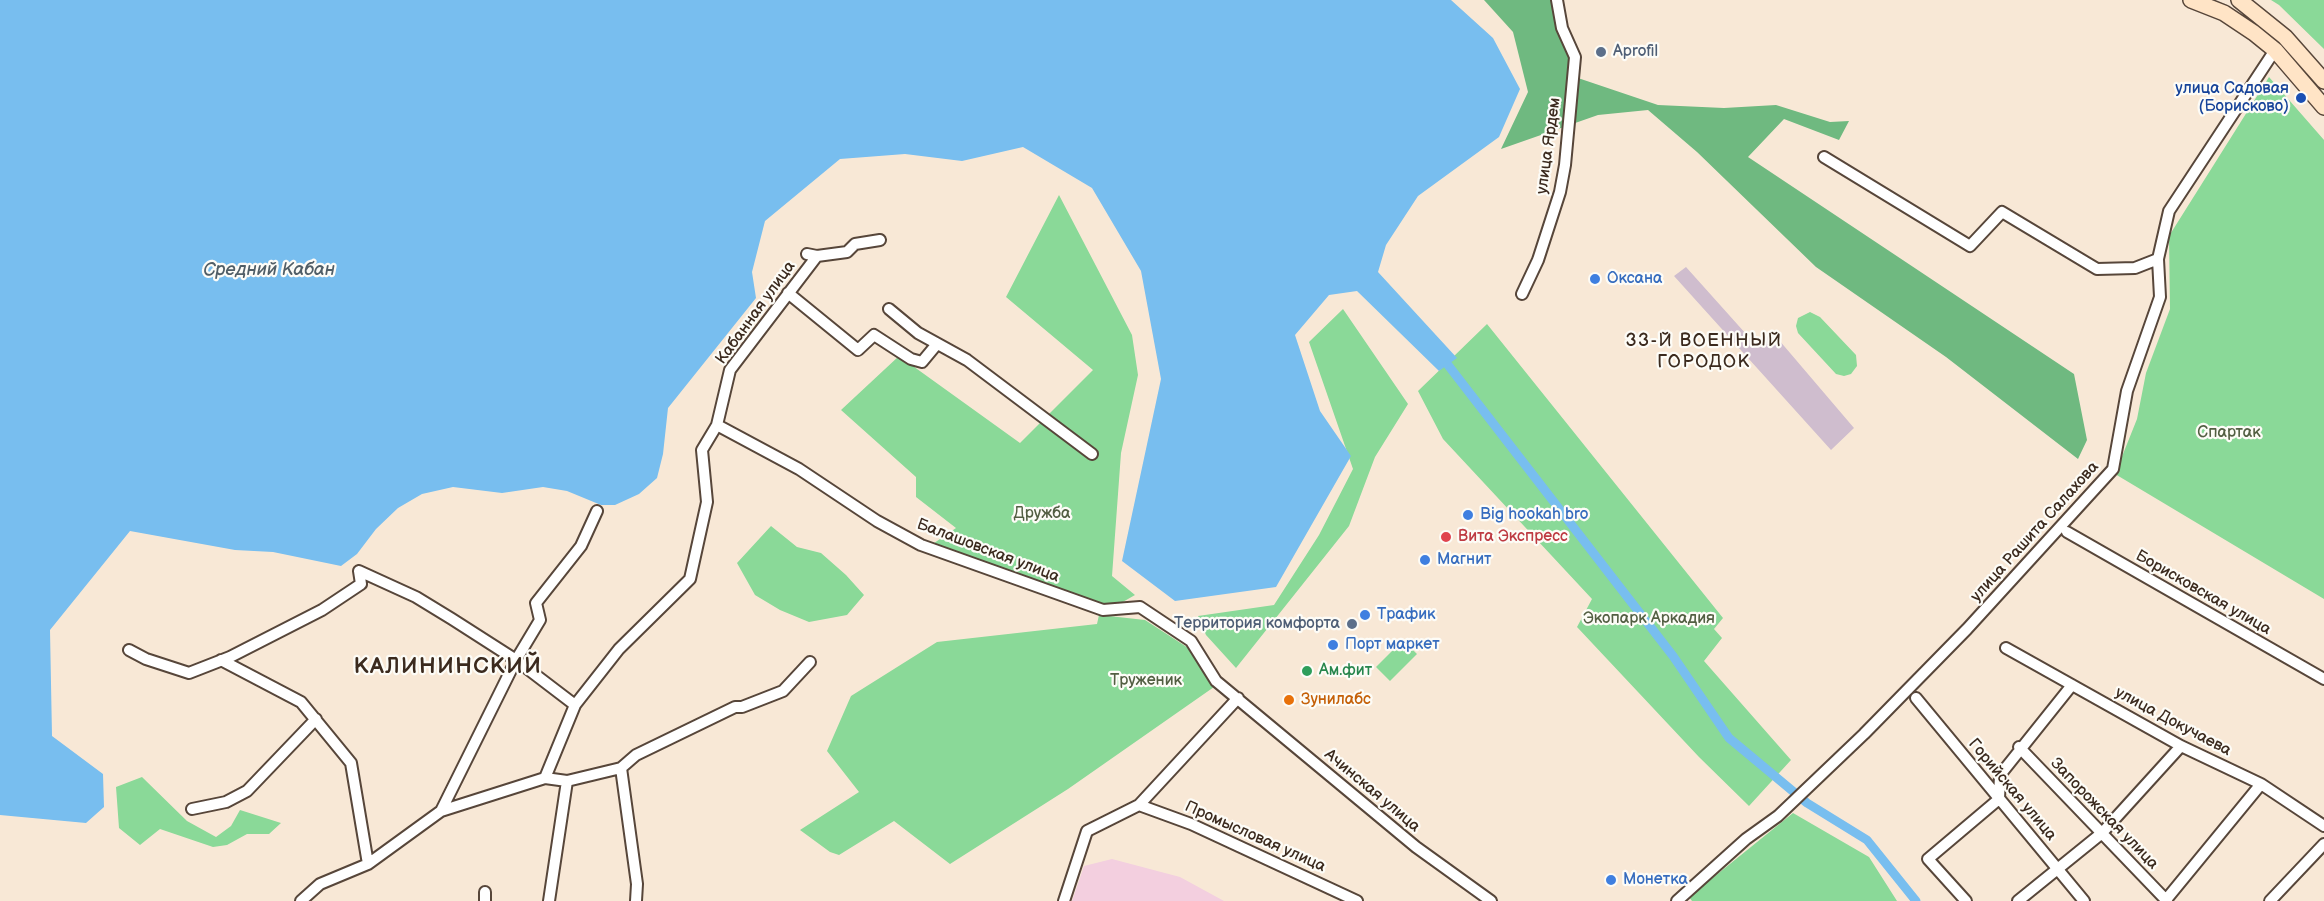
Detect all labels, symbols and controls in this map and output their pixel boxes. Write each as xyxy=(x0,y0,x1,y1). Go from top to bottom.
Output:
place label: Aprofil xyxy=(1613,42,1658,62)
marker: Aprofil xyxy=(1594,45,1608,59)
place label: улица Садовая (Борисково) xyxy=(2175,79,2289,117)
marker: улица Садовая (Борисково) xyxy=(2294,91,2308,105)
street label: улица Ярдем xyxy=(1533,96,1565,196)
street label: Кабанная улица xyxy=(712,258,800,368)
water label: Средний Кабан xyxy=(203,259,335,281)
place label: Оксана xyxy=(1607,269,1663,289)
marker: Оксана xyxy=(1588,272,1602,286)
district label: 33-Й ВОЕННЫЙ ГОРОДОК xyxy=(1625,330,1783,372)
park label: Спартак xyxy=(2197,423,2261,443)
street label: улица Рашита Салахова xyxy=(1967,458,2103,606)
park label: Дружба xyxy=(1013,504,1071,524)
place label: Big hookah bro xyxy=(1480,505,1589,525)
marker: Big hookah bro xyxy=(1461,508,1475,522)
street label: Балашовская улица xyxy=(914,515,1062,587)
place label: Вита Экспресс xyxy=(1458,527,1568,547)
marker: Вита Экспресс xyxy=(1439,530,1453,544)
street label: Борисковская улица xyxy=(2132,546,2274,640)
place label: Магнит xyxy=(1437,550,1492,570)
marker: Магнит xyxy=(1418,553,1432,567)
place label: Трафик xyxy=(1377,605,1436,625)
marker: Трафик xyxy=(1358,608,1372,622)
park label: Экопарк Аркадия xyxy=(1583,609,1715,629)
place label: Территория комфорта xyxy=(1174,614,1340,634)
marker: Территория комфорта xyxy=(1345,617,1359,631)
place label: Порт маркет xyxy=(1345,635,1440,655)
marker: Порт маркет xyxy=(1326,638,1340,652)
district label: КАЛИНИНСКИЙ xyxy=(354,654,542,680)
place label: Ам.фит xyxy=(1319,661,1372,681)
marker: Ам.фит xyxy=(1300,664,1314,678)
park label: Труженик xyxy=(1110,671,1182,691)
street label: улица Докучаева xyxy=(2112,683,2234,761)
place label: Зунилабс xyxy=(1301,690,1371,710)
marker: Зунилабс xyxy=(1282,693,1296,707)
street label: Горийская улица xyxy=(1964,735,2060,845)
street label: Ачинская улица xyxy=(1320,745,1424,837)
street label: Запорожская улица xyxy=(2046,754,2162,874)
street label: Промысловая улица xyxy=(1182,797,1328,877)
place label: Монетка xyxy=(1623,870,1688,890)
marker: Монетка xyxy=(1604,873,1618,887)

